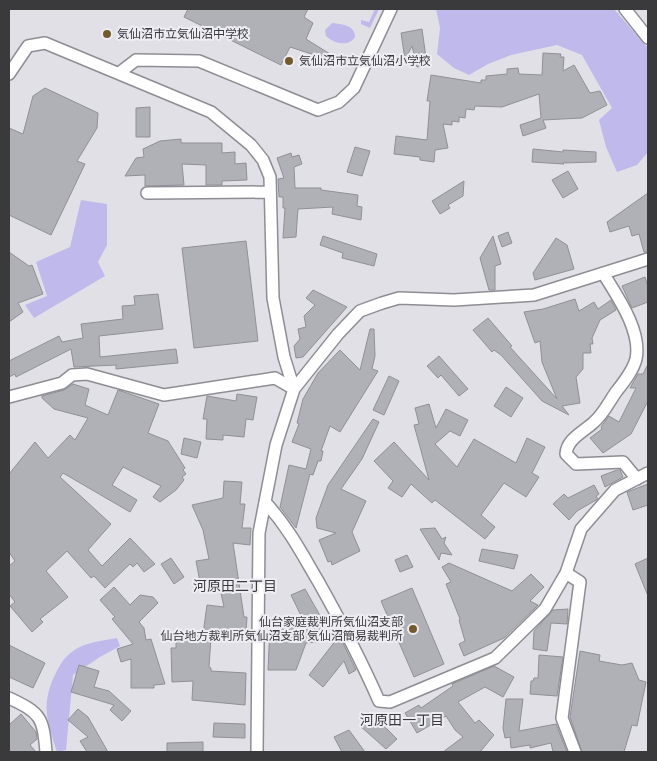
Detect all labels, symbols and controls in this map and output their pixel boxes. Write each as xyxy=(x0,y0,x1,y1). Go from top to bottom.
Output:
place label: 気仙沼市立気仙沼中学校 xyxy=(117,25,249,42)
marker: 気仙沼市立気仙沼中学校 xyxy=(101,28,113,40)
place label: 気仙沼市立気仙沼小学校 xyxy=(299,52,431,69)
marker: 気仙沼市立気仙沼小学校 xyxy=(283,55,295,67)
district label: 河原田二丁目 xyxy=(193,576,277,595)
place label: 仙台家庭裁判所気仙沼支部 仙台地方裁判所気仙沼支部 気仙沼簡易裁判所 xyxy=(161,613,403,644)
marker: 仙台家庭裁判所気仙沼支部 仙台地方裁判所気仙沼支部 気仙沼簡易裁判所 xyxy=(407,623,419,635)
district label: 河原田一丁目 xyxy=(360,710,444,729)

